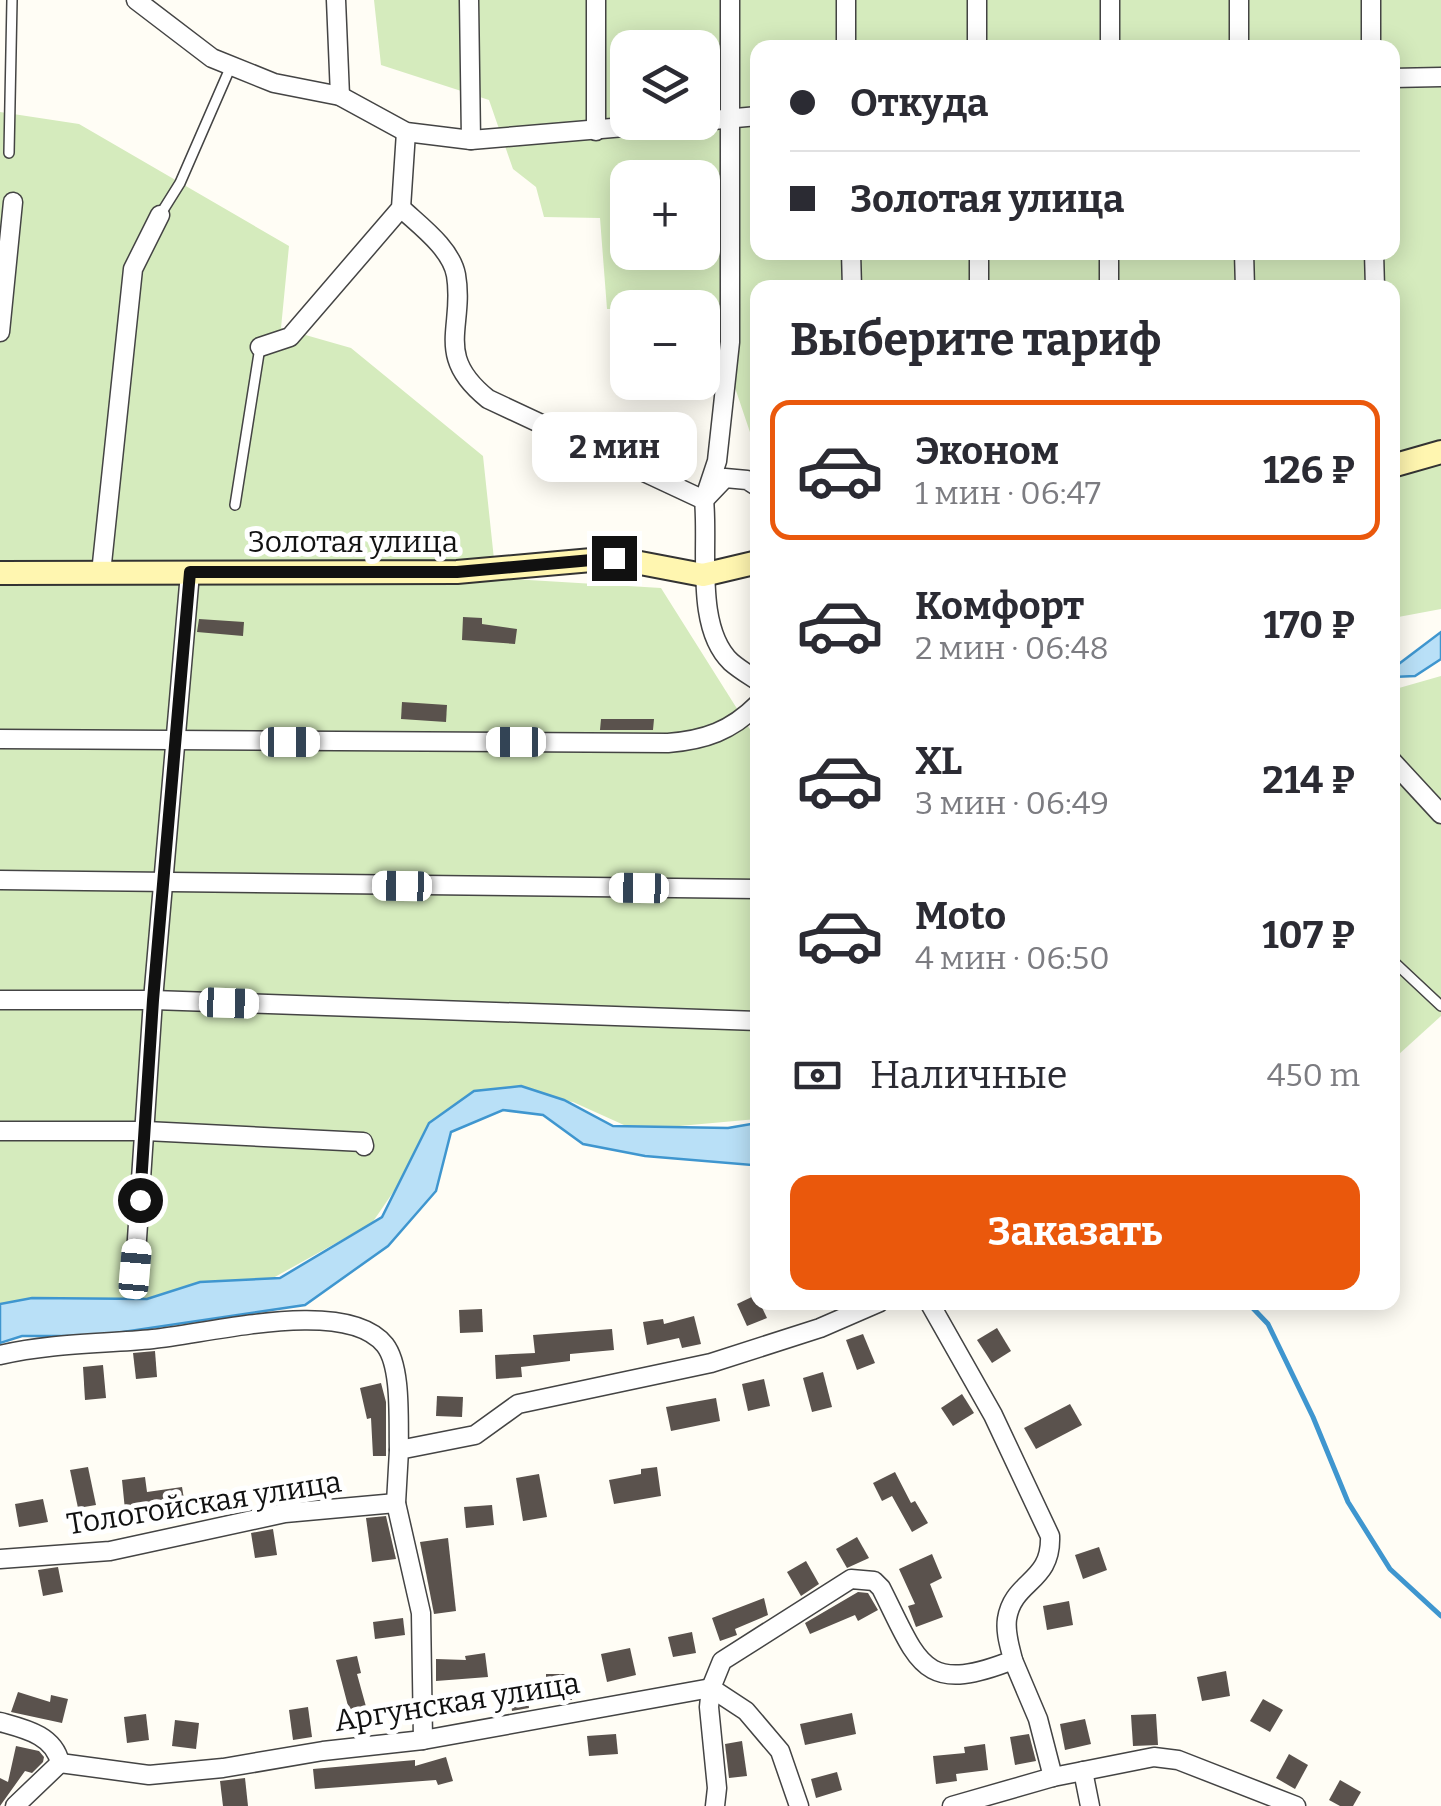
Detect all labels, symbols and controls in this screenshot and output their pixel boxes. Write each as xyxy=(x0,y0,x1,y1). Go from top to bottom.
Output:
map controls xyxy=(610,30,720,400)
button: layers xyxy=(610,30,720,140)
text: Откуда xyxy=(850,80,988,126)
button: + xyxy=(610,160,720,270)
text: Золотая улица xyxy=(850,176,1124,222)
button: − xyxy=(610,290,720,400)
text: Выберите тариф xyxy=(790,313,1161,367)
callout: 2 мин xyxy=(532,413,696,483)
icon: car xyxy=(795,425,885,515)
text: 2 мин xyxy=(569,428,660,466)
text: Эконом xyxy=(915,428,1059,474)
text: 126 ₽ xyxy=(1263,447,1355,493)
text: 1 мин · 06:47 xyxy=(915,474,1101,512)
street label: Золотая улица xyxy=(248,524,458,560)
route end xyxy=(592,536,637,581)
icon: car xyxy=(795,580,885,670)
text: Комфорт xyxy=(915,583,1084,629)
text: 170 ₽ xyxy=(1263,602,1355,648)
text: 2 мин · 06:48 xyxy=(915,629,1109,667)
car xyxy=(260,727,320,757)
car xyxy=(486,727,546,757)
icon: car xyxy=(795,735,885,825)
text: XL xyxy=(915,738,962,784)
text: 214 ₽ xyxy=(1262,757,1355,803)
text: 3 мин · 06:49 xyxy=(915,784,1109,822)
car xyxy=(372,870,432,902)
car xyxy=(609,872,669,904)
icon: car xyxy=(795,890,885,980)
text: Moto xyxy=(915,893,1006,939)
text: 107 ₽ xyxy=(1262,912,1355,958)
text: 4 мин · 06:50 xyxy=(915,939,1110,977)
car xyxy=(198,987,260,1019)
icon: cash xyxy=(790,1048,845,1103)
text: Наличные xyxy=(870,1052,1068,1098)
text: 450 m xyxy=(1267,1056,1360,1094)
button: Заказать xyxy=(790,1175,1360,1290)
route start xyxy=(118,1178,163,1223)
car xyxy=(117,1238,153,1300)
street label: Тологойская улица xyxy=(64,1463,344,1543)
street label: Аргунская улица xyxy=(332,1665,582,1739)

